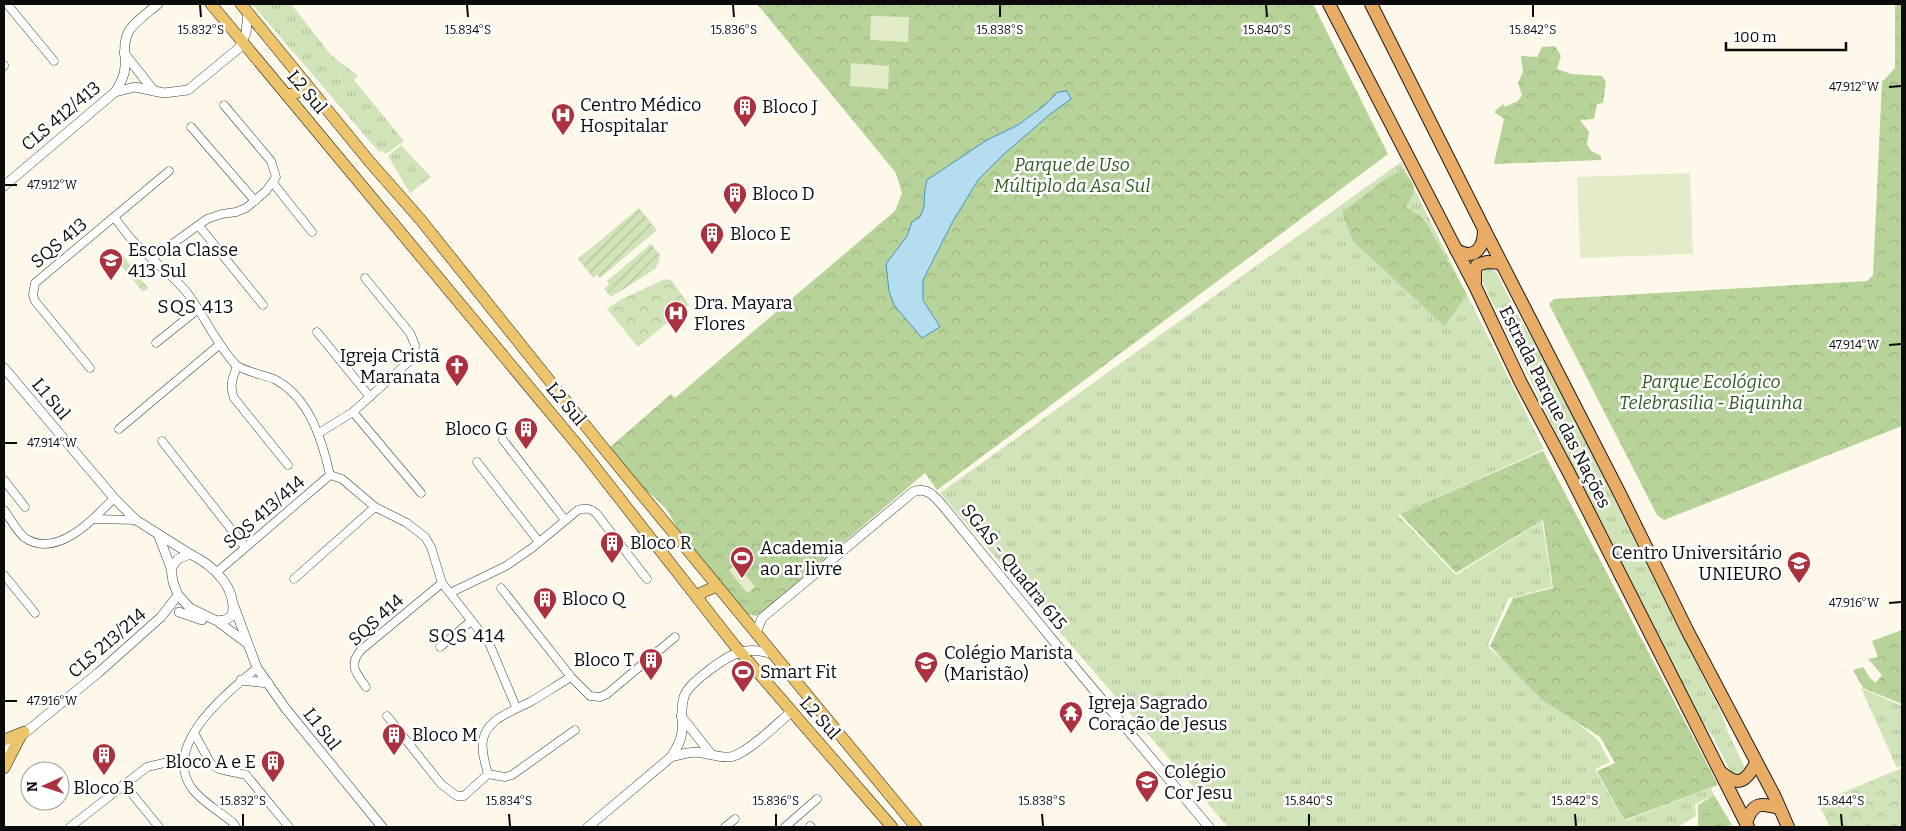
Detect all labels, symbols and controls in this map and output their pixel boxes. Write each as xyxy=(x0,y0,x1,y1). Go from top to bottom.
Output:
scale bar xyxy=(1726,20,1846,52)
text: 15.832°S xyxy=(178,23,224,37)
text: 15.834°S xyxy=(445,23,491,37)
text: 15.836°S xyxy=(711,23,757,37)
text: 15.838°S xyxy=(976,23,1024,37)
text: 15.840°S xyxy=(1243,23,1291,37)
text: 15.842°S xyxy=(1510,23,1556,37)
text: 100 m xyxy=(1734,28,1777,46)
street label: L2 Sul xyxy=(282,66,332,118)
street label: CLS 412/413 xyxy=(17,77,105,155)
text: 47.912°W xyxy=(1829,80,1880,94)
place label: Centro Médico Hospitalar xyxy=(580,94,701,137)
building icon: Bloco J xyxy=(732,94,758,128)
place label: Bloco J xyxy=(762,96,818,118)
hospital icon: Centro Médico Hospitalar xyxy=(550,102,576,136)
park label: Parque de Uso Múltiplo da Asa Sul xyxy=(994,154,1150,197)
text: 47.912°W xyxy=(27,178,78,192)
building icon: Bloco D xyxy=(722,181,748,215)
place label: Bloco D xyxy=(752,183,815,205)
street label: SQS 413 xyxy=(26,213,92,273)
building icon: Bloco E xyxy=(699,221,725,255)
place label: Bloco E xyxy=(730,223,791,245)
place label: Escola Classe 413 Sul xyxy=(128,239,238,282)
school or university icon: Escola Classe 413 Sul xyxy=(98,247,124,281)
place label: Dra. Mayara Flores xyxy=(694,292,793,335)
district label: SQS 413 xyxy=(157,295,235,318)
hospital icon: Dra. Mayara Flores xyxy=(663,300,689,334)
street label: Estrada Parque das Nações xyxy=(1494,302,1616,512)
text: 47.914°W xyxy=(1829,338,1880,352)
place label: Igreja Cristã Maranata xyxy=(340,345,440,388)
church icon: Igreja Cristã Maranata xyxy=(444,353,470,387)
park label: Parque Ecológico Telebrasília - Biquinha xyxy=(1619,371,1803,414)
street label: L1 Sul xyxy=(27,374,75,424)
street label: L2 Sul xyxy=(541,378,591,430)
building icon: Bloco G xyxy=(513,416,539,450)
place label: Bloco G xyxy=(445,418,508,440)
text: 47.914°W xyxy=(27,436,78,450)
street label: SQS 413/414 xyxy=(219,470,310,553)
street label: SGAS - Quadra 615 xyxy=(957,500,1071,634)
building icon: Bloco R xyxy=(599,530,625,564)
place label: Bloco R xyxy=(630,532,692,554)
place label: Academia ao ar livre xyxy=(760,537,844,580)
place label: Centro Universitário UNIEURO xyxy=(1611,542,1782,585)
sports icon: Academia ao ar livre xyxy=(729,545,755,579)
school or university icon: Centro Universitário UNIEURO xyxy=(1786,550,1812,584)
building icon: Bloco Q xyxy=(532,586,558,620)
place label: Bloco Q xyxy=(562,588,627,610)
street label: SQS 414 xyxy=(344,589,409,651)
text: 47.916°W xyxy=(1829,596,1880,610)
street label: CLS 213/214 xyxy=(64,603,151,683)
district label: SQS 414 xyxy=(428,624,506,647)
place label: Colégio Marista (Maristão) xyxy=(944,642,1073,685)
building icon: Bloco T xyxy=(638,647,664,681)
place label: Bloco T xyxy=(574,649,634,671)
school or university icon: Colégio Marista (Maristão) xyxy=(913,650,939,684)
sports icon: Smart Fit xyxy=(730,659,756,693)
place label: Smart Fit xyxy=(760,661,838,683)
street label: L2 Sul xyxy=(795,692,845,744)
place label: Igreja Sagrado Coração de Jesus xyxy=(1088,692,1227,735)
text: 47.916°W xyxy=(27,694,78,708)
temple icon: Igreja Sagrado Coração de Jesus xyxy=(1058,700,1084,734)
street label: L1 Sul xyxy=(299,703,345,755)
building icon: Bloco M xyxy=(381,722,407,756)
place label: Bloco M xyxy=(412,724,478,746)
building icon: Bloco B xyxy=(91,742,117,776)
building icon: Bloco A e E xyxy=(260,749,286,783)
place label: Bloco A e E xyxy=(165,751,256,773)
north arrow xyxy=(20,761,70,811)
place label: Colégio Cor Jesu xyxy=(1164,761,1232,804)
school or university icon: Colégio Cor Jesu xyxy=(1134,769,1160,803)
place label: Bloco B xyxy=(73,777,135,799)
text: N xyxy=(24,781,41,792)
text: 15.832°S xyxy=(220,794,266,808)
text: 15.834°S xyxy=(486,794,532,808)
text: 15.836°S xyxy=(753,794,799,808)
text: 15.838°S xyxy=(1018,794,1066,808)
text: 15.840°S xyxy=(1285,794,1333,808)
text: 15.842°S xyxy=(1552,794,1598,808)
text: 15.844°S xyxy=(1818,794,1864,808)

